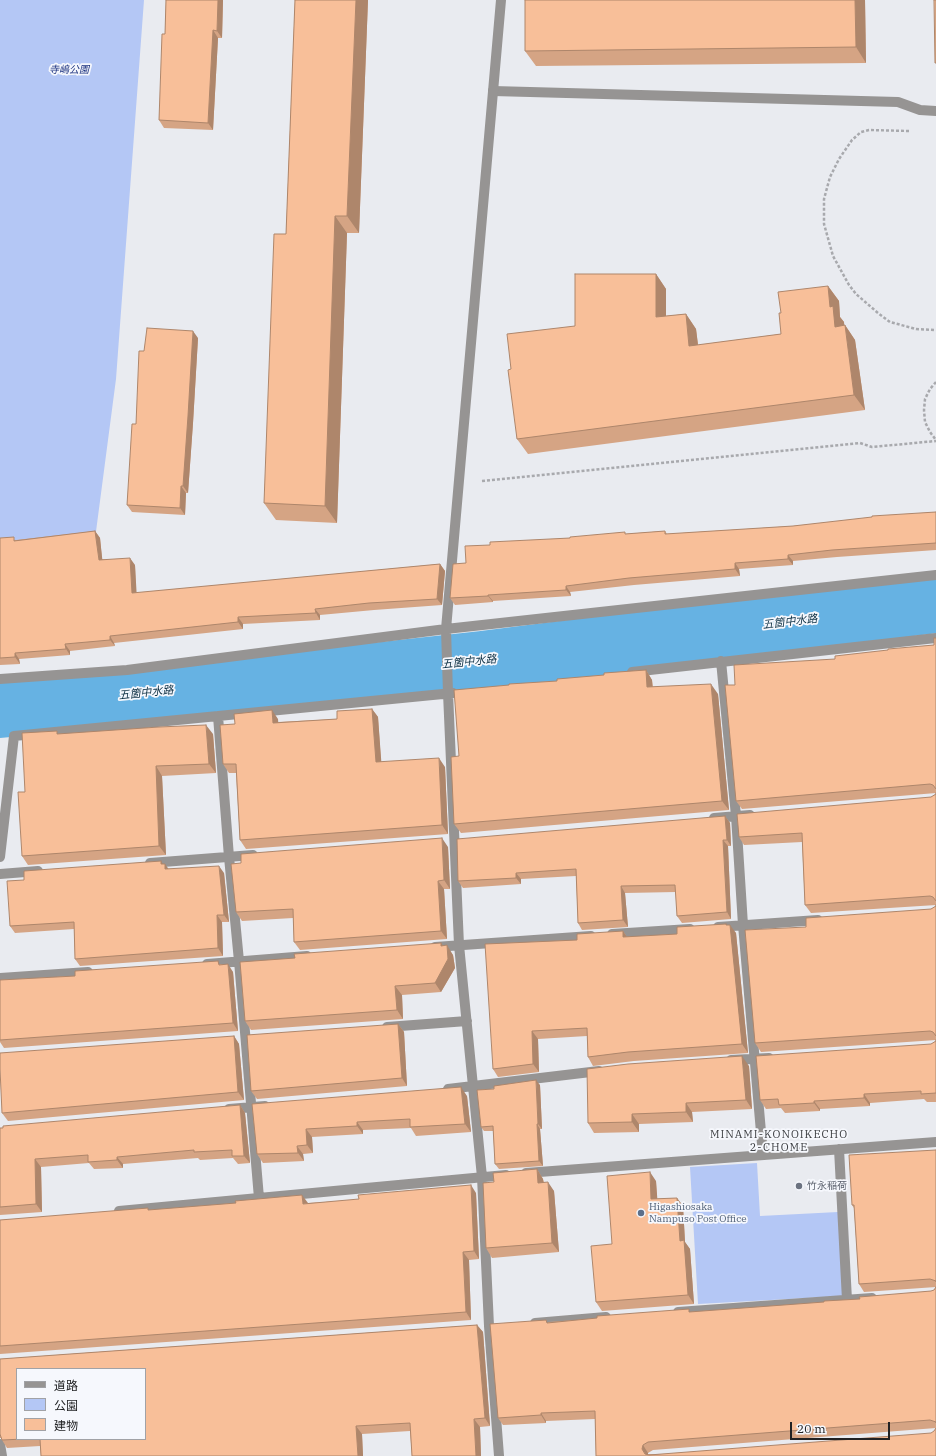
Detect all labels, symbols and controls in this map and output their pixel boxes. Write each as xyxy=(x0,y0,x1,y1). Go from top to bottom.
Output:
park label: 寺嶋公園 xyxy=(49,64,89,76)
water label: 五箇中水路 xyxy=(762,612,818,632)
water label: 五箇中水路 xyxy=(441,653,497,671)
water label: 五箇中水路 xyxy=(118,684,174,702)
district label: MINAMI-KONOIKECHO 2-CHOME xyxy=(710,1128,848,1154)
place label: 竹永稲荷 xyxy=(807,1180,847,1192)
marker: 竹永稲荷 xyxy=(794,1181,804,1191)
place label: Higashiosaka Nampuso Post Office xyxy=(649,1201,747,1224)
marker: Higashiosaka Nampuso Post Office xyxy=(636,1208,646,1218)
legend xyxy=(16,1368,146,1440)
text: 道路 xyxy=(54,1378,78,1393)
text: 公園 xyxy=(54,1398,78,1413)
scale bar xyxy=(792,1414,892,1440)
text: 建物 xyxy=(54,1418,78,1433)
text: 20 m xyxy=(797,1421,826,1436)

